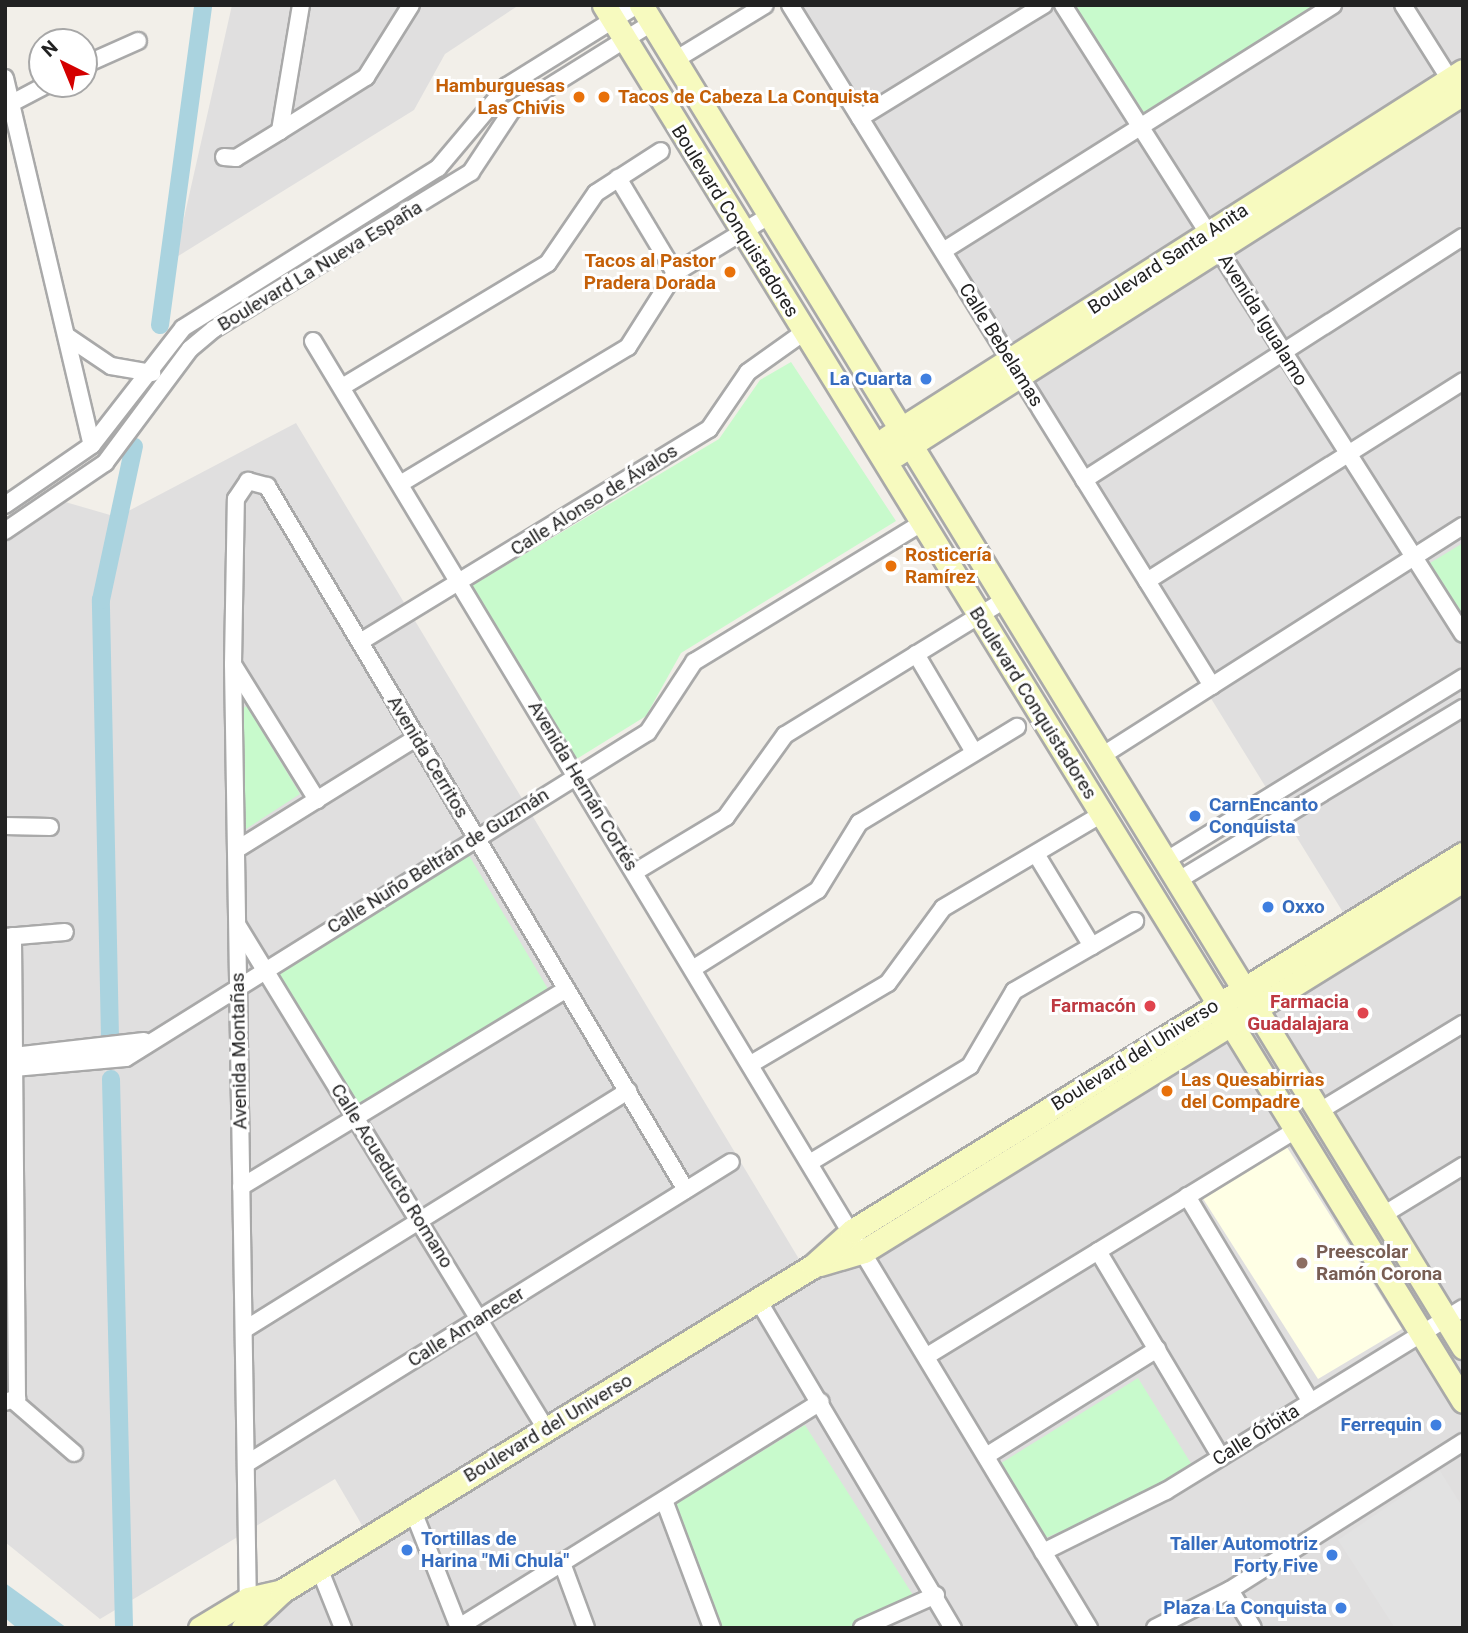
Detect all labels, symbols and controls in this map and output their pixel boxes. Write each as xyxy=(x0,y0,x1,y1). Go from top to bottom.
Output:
north arrow xyxy=(28,28,98,98)
text: N xyxy=(37,36,62,62)
place label: Hamburguesas Las Chivis xyxy=(435,75,565,119)
place label: Tacos de Cabeza La Conquista xyxy=(618,86,879,108)
marker: Hamburguesas Las Chivis xyxy=(571,89,587,105)
marker: Tacos de Cabeza La Conquista xyxy=(596,89,612,105)
street label: Boulevard Conquistadores xyxy=(666,121,804,321)
street label: Boulevard La Nueva España xyxy=(214,196,426,336)
street label: Boulevard Santa Anita xyxy=(1084,199,1252,319)
place label: Tacos al Pastor Pradera Dorada xyxy=(584,250,716,294)
street label: Avenida Igualamo xyxy=(1213,250,1313,390)
marker: Tacos al Pastor Pradera Dorada xyxy=(722,264,738,280)
street label: Calle Bebelamas xyxy=(954,279,1048,411)
place label: La Cuarta xyxy=(830,368,912,390)
marker: La Cuarta xyxy=(918,371,934,387)
street label: Calle Alonso de Ávalos xyxy=(506,439,682,561)
place label: Rosticería Ramírez xyxy=(905,544,992,588)
marker: Rosticería Ramírez xyxy=(883,558,899,574)
street label: Boulevard Conquistadores xyxy=(964,603,1102,803)
street label: Avenida Cerritos xyxy=(383,692,473,822)
street label: Avenida Hernán Cortés xyxy=(523,697,643,875)
street label: Calle Nuño Beltrán de Guzmán xyxy=(323,783,553,939)
place label: CarnEncanto Conquista xyxy=(1209,794,1318,838)
marker: CarnEncanto Conquista xyxy=(1187,808,1203,824)
place label: Oxxo xyxy=(1282,896,1325,918)
marker: Oxxo xyxy=(1260,899,1276,915)
street label: Avenida Montañas xyxy=(226,972,252,1130)
place label: Farmacia Guadalajara xyxy=(1247,991,1349,1035)
street label: Boulevard del Universo xyxy=(1047,994,1223,1116)
place label: Farmacón xyxy=(1051,995,1136,1017)
marker: Farmacón xyxy=(1142,998,1158,1014)
marker: Farmacia Guadalajara xyxy=(1355,1005,1371,1021)
place label: Las Quesabirrias del Compadre xyxy=(1181,1069,1324,1113)
street label: Calle Acueducto Romano xyxy=(326,1080,458,1272)
marker: Las Quesabirrias del Compadre xyxy=(1159,1083,1175,1099)
place label: Preescolar Ramón Corona xyxy=(1316,1241,1442,1285)
marker: Preescolar Ramón Corona xyxy=(1294,1255,1310,1271)
street label: Calle Amanecer xyxy=(404,1282,528,1372)
street label: Boulevard del Universo xyxy=(460,1369,636,1487)
street label: Calle Órbita xyxy=(1208,1399,1304,1471)
place label: Ferrequin xyxy=(1340,1414,1422,1436)
marker: Ferrequin xyxy=(1428,1417,1444,1433)
place label: Tortillas de Harina "Mi Chula" xyxy=(421,1528,569,1572)
place label: Taller Automotriz Forty Five xyxy=(1170,1533,1318,1577)
marker: Tortillas de Harina "Mi Chula" xyxy=(399,1542,415,1558)
marker: Taller Automotriz Forty Five xyxy=(1324,1547,1340,1563)
place label: Plaza La Conquista xyxy=(1163,1597,1327,1619)
marker: Plaza La Conquista xyxy=(1333,1600,1349,1616)

